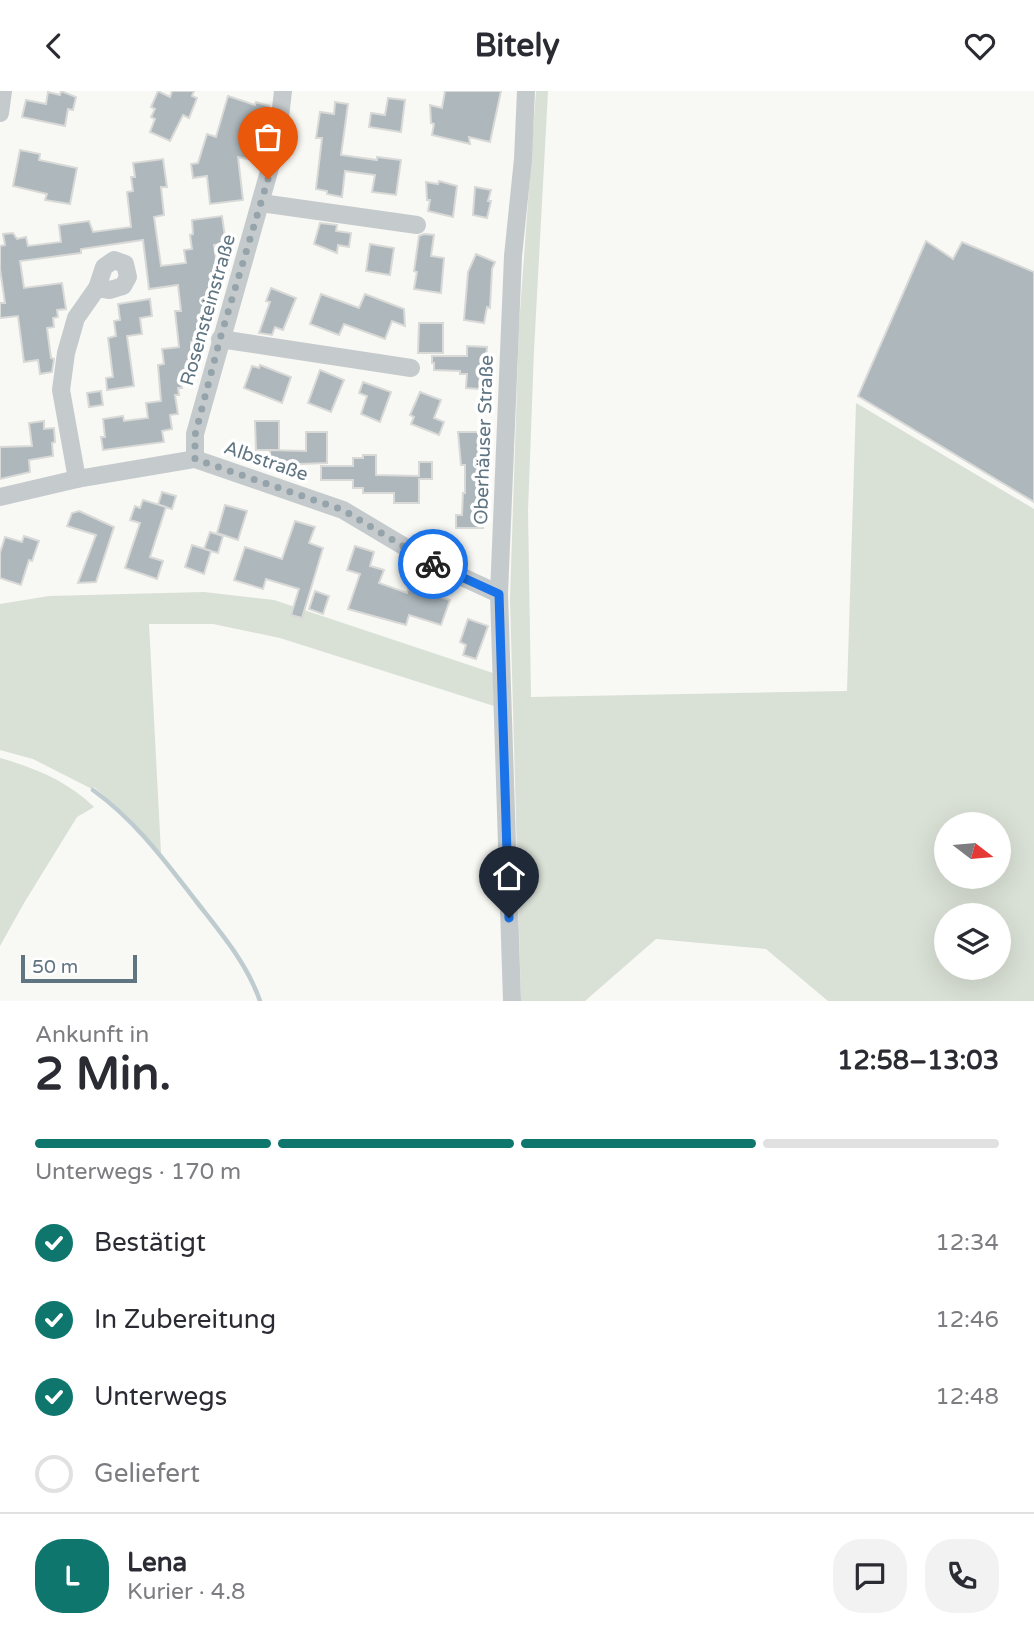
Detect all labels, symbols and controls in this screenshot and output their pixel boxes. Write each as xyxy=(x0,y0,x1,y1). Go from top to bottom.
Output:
icon: back xyxy=(35,27,73,65)
text: Bitely xyxy=(474,27,560,65)
icon: heart xyxy=(961,27,999,65)
pin xyxy=(238,107,298,179)
icon: bag xyxy=(249,118,287,156)
street label: Rosensteinstraße xyxy=(176,232,240,388)
street label: Oberhäuser Straße xyxy=(470,355,498,525)
street label: Albstraße xyxy=(221,436,311,486)
courier xyxy=(398,529,468,599)
icon: bike xyxy=(414,545,452,583)
north arrow xyxy=(934,812,1012,889)
map controls xyxy=(934,812,1011,980)
pin xyxy=(479,846,539,918)
icon: home xyxy=(490,857,528,895)
button: layers xyxy=(934,903,1011,980)
scale bar xyxy=(21,952,136,984)
text: 50 m xyxy=(32,956,78,978)
text: Ankunft in xyxy=(35,1021,149,1049)
text: 12:58–13:03 xyxy=(837,1045,999,1076)
text: 2 Min. xyxy=(35,1047,171,1102)
text: Unterwegs · 170 m xyxy=(35,1158,241,1186)
icon: check xyxy=(35,1224,73,1262)
text: Bestätigt xyxy=(94,1227,206,1258)
text: 12:34 xyxy=(935,1229,999,1257)
icon: check xyxy=(35,1301,73,1339)
text: In Zubereitung xyxy=(94,1304,276,1335)
text: 12:46 xyxy=(935,1306,999,1334)
icon: check xyxy=(35,1378,73,1416)
text: Unterwegs xyxy=(94,1381,227,1412)
text: 12:48 xyxy=(935,1383,999,1411)
text: Geliefert xyxy=(94,1458,200,1489)
button: chat xyxy=(833,1539,907,1613)
button: phone xyxy=(925,1539,999,1613)
text: Lena xyxy=(127,1547,187,1578)
text: L xyxy=(65,1561,79,1592)
text: Kurier · 4.8 xyxy=(127,1578,245,1606)

